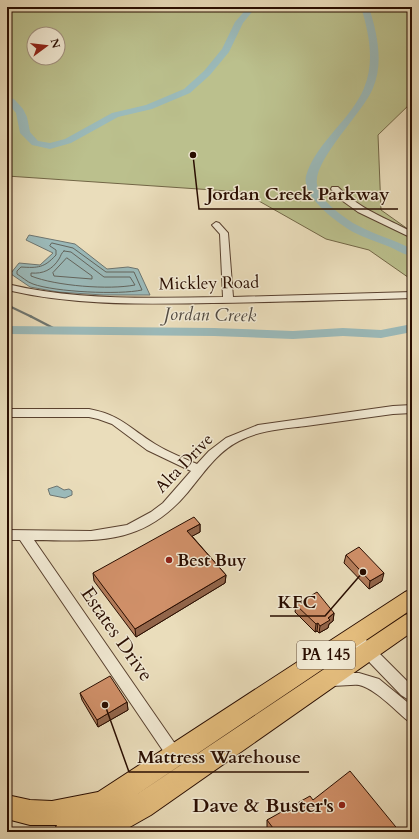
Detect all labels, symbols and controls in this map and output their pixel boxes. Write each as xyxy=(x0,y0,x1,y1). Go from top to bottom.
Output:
north arrow xyxy=(26,26,66,66)
text: N xyxy=(47,37,64,51)
callout: Jordan Creek Parkway xyxy=(199,179,398,209)
text: Jordan Creek Parkway xyxy=(204,182,390,207)
street label: Mickley Road xyxy=(159,271,259,295)
water label: Jordan Creek xyxy=(160,302,257,328)
street label: Alta Drive xyxy=(150,428,218,498)
place label: Best Buy xyxy=(177,549,247,572)
marker: Best Buy xyxy=(164,555,174,565)
street label: Estates Drive xyxy=(74,581,160,687)
callout: KFC xyxy=(270,586,325,616)
text: KFC xyxy=(277,590,317,615)
road number: PA 145 xyxy=(297,641,355,669)
callout: Mattress Warehouse xyxy=(129,742,309,772)
text: Mattress Warehouse xyxy=(137,745,301,770)
place label: Dave & Buster's xyxy=(192,792,334,819)
marker: Dave & Buster's xyxy=(337,800,347,810)

